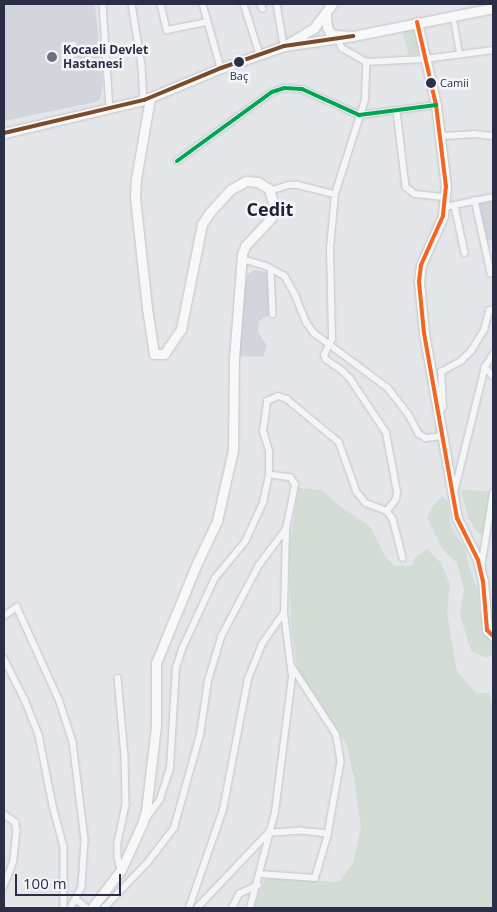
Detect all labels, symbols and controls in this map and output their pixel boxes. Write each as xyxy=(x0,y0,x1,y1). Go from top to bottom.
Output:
place label: Kocaeli Devlet Hastanesi xyxy=(63,43,148,71)
marker: Kocaeli Devlet Hastanesi xyxy=(45,50,59,64)
marker: Baç xyxy=(234,57,244,67)
place label: Baç xyxy=(230,69,248,83)
place label: Camii xyxy=(440,76,469,90)
marker: Camii xyxy=(426,78,436,88)
district label: Cedit xyxy=(247,198,293,220)
scale bar xyxy=(18,864,124,896)
text: 100 m xyxy=(23,873,67,893)

